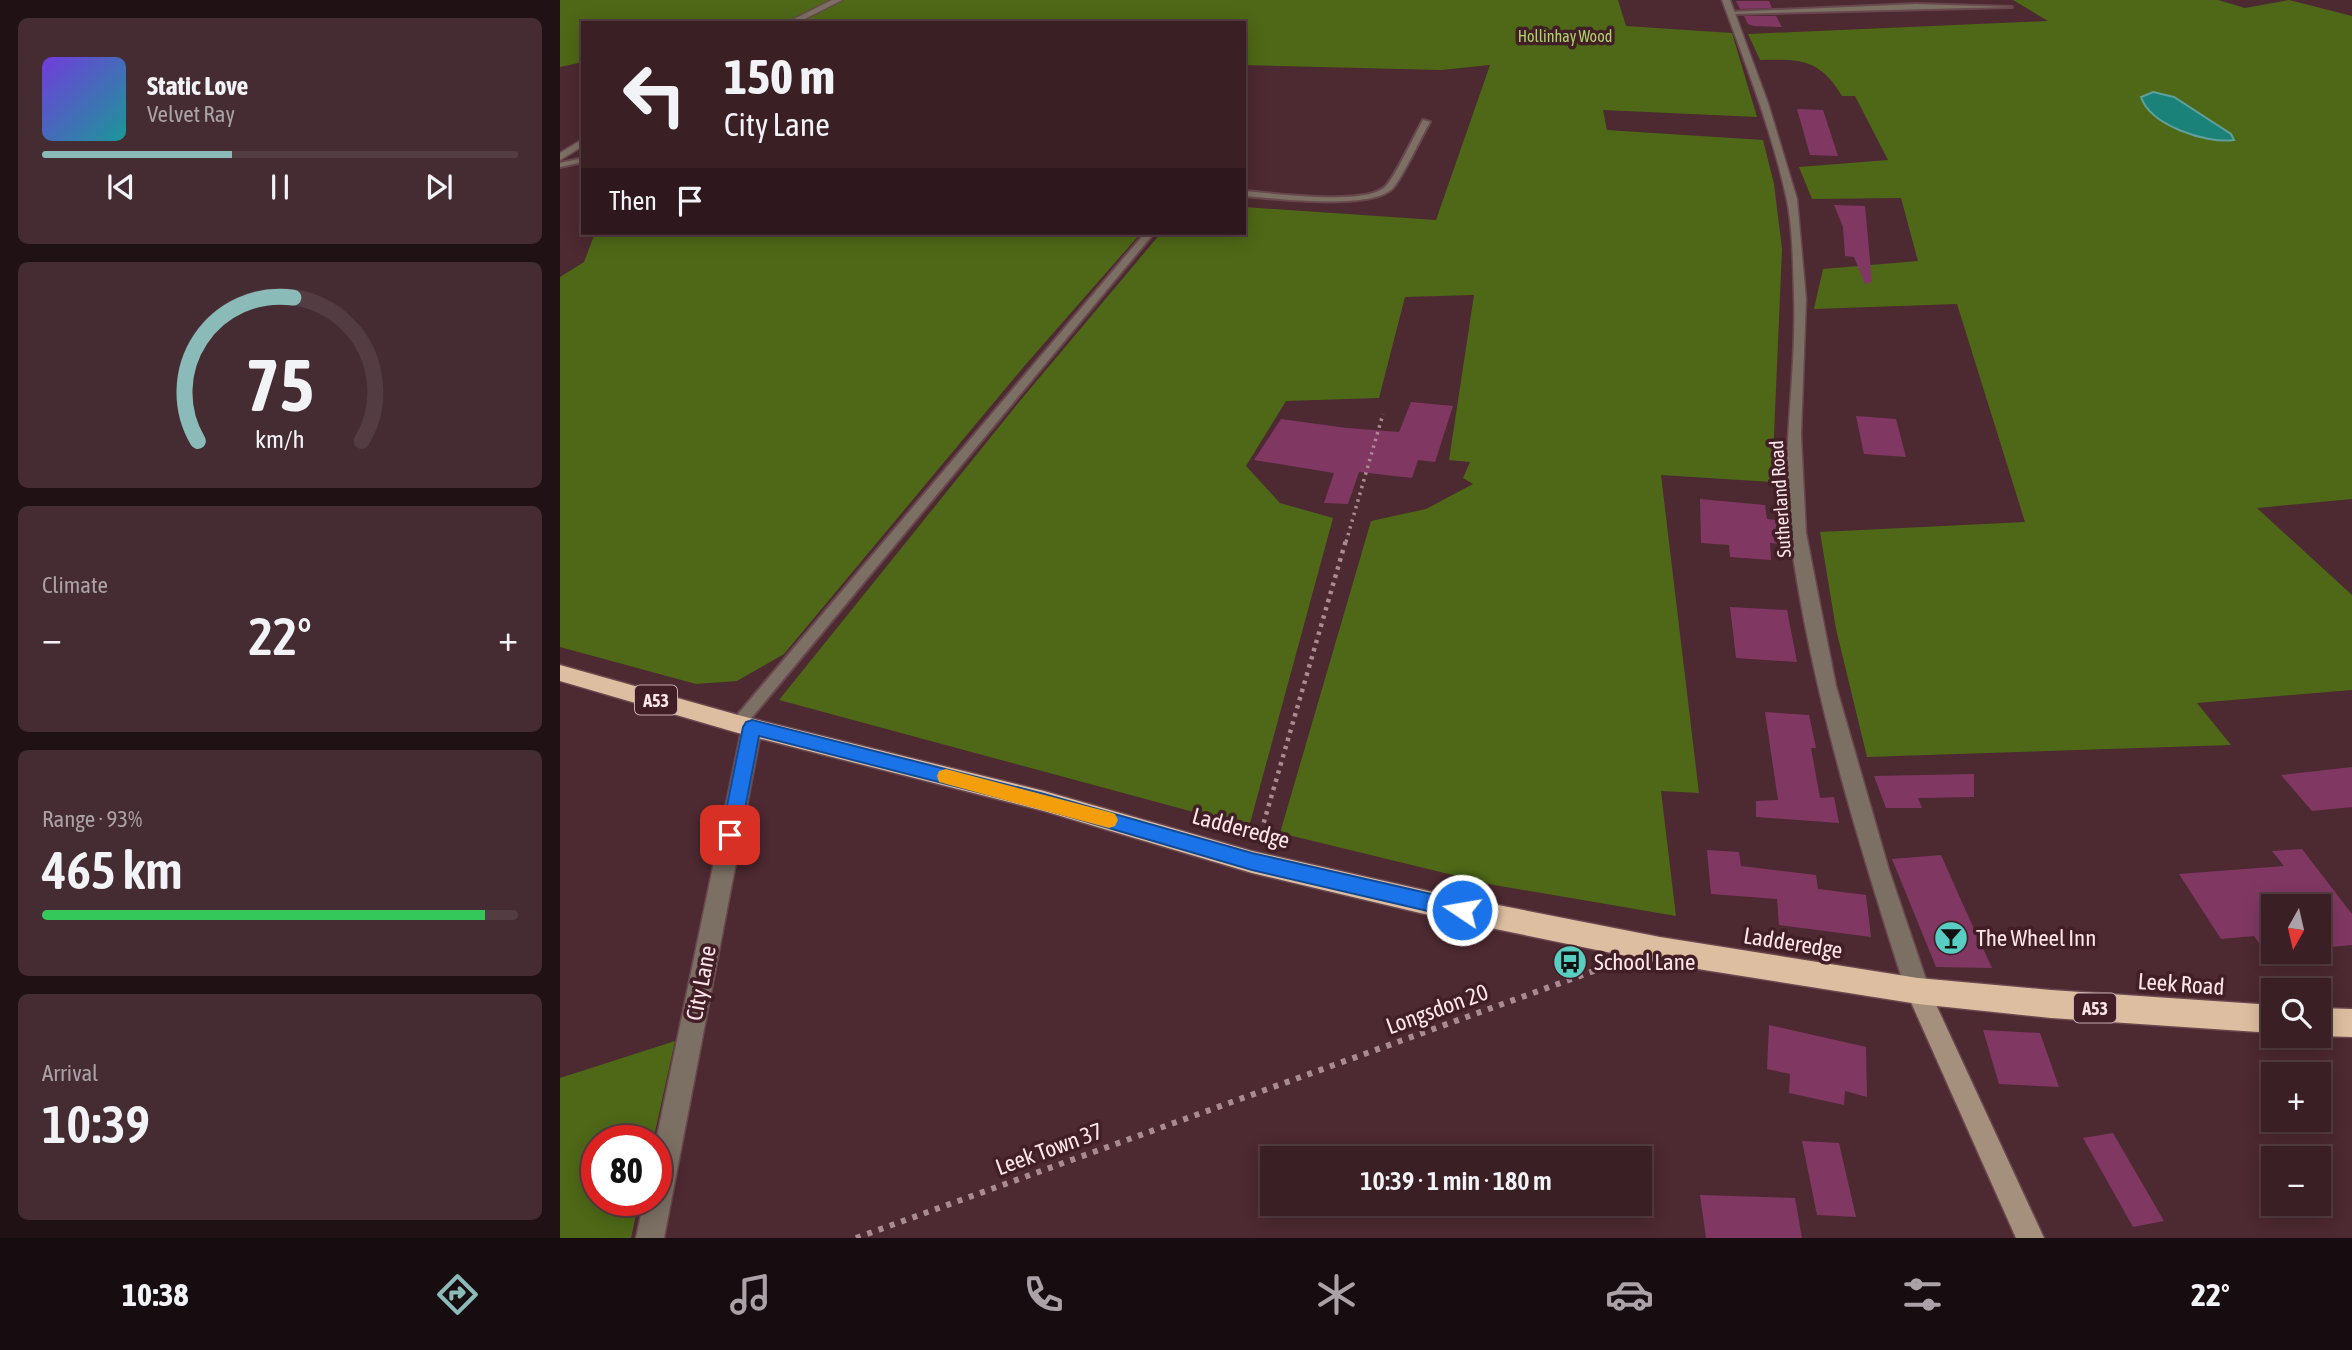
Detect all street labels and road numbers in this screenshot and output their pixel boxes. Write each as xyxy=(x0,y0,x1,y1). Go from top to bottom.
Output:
street label: Sutherland Road xyxy=(1765,440,1795,558)
road number: A53 xyxy=(635,686,677,714)
street label: Ladderedge xyxy=(1189,803,1293,853)
street label: Ladderedge xyxy=(1742,922,1844,964)
street label: City Lane xyxy=(681,943,721,1023)
street label: Leek Road xyxy=(2137,968,2225,1000)
street label: Longsdon 20 xyxy=(1383,979,1491,1039)
road number: A53 xyxy=(2074,993,2116,1023)
street label: Leek Town 37 xyxy=(992,1118,1106,1180)

